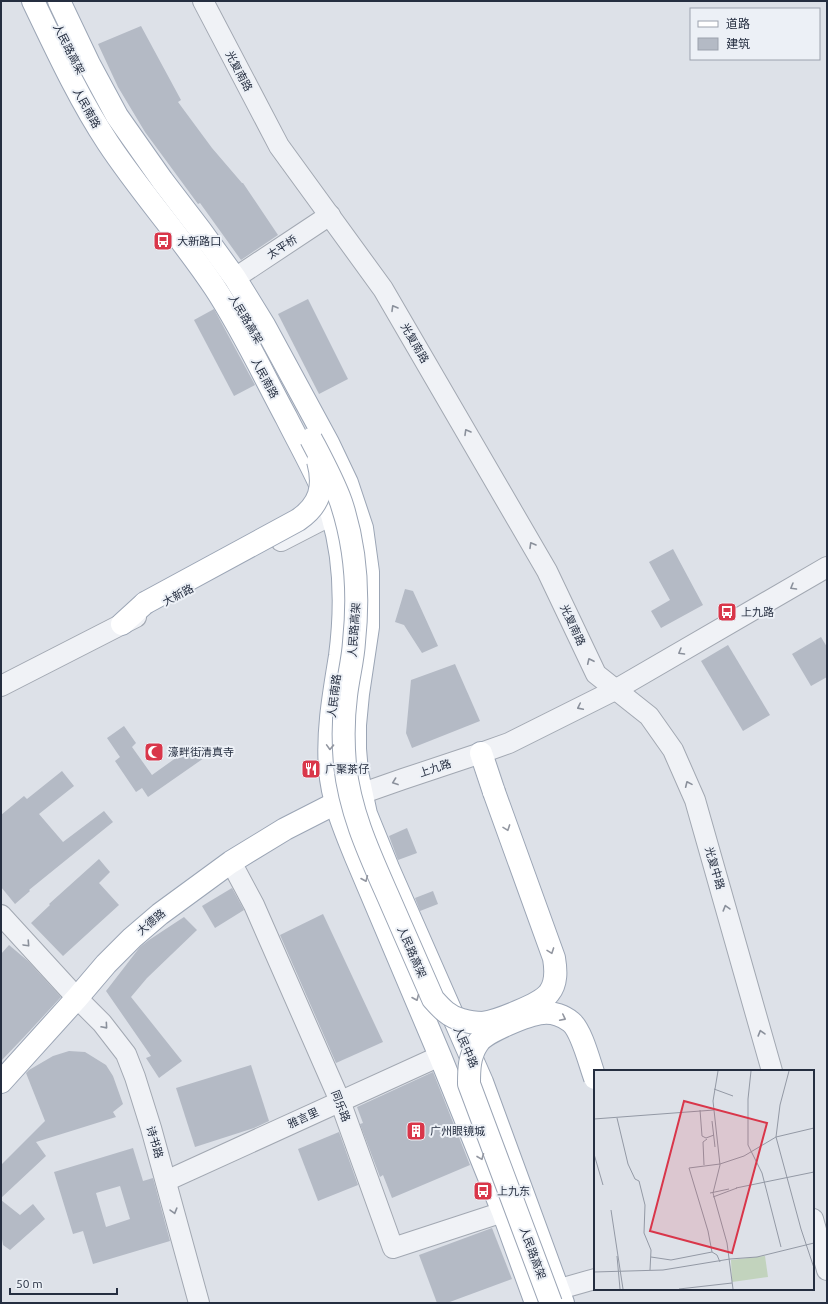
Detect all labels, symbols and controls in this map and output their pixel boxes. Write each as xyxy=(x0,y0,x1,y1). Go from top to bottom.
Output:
legend xyxy=(690,8,820,60)
text: 道路 xyxy=(726,17,750,30)
street label: 人民路高架 xyxy=(51,22,87,76)
text: 建筑 xyxy=(726,37,750,50)
street label: 光复南路 xyxy=(223,49,255,93)
street label: 人民南路 xyxy=(71,86,103,130)
bus stop icon: 大新路口 xyxy=(152,230,174,252)
street label: 太平桥 xyxy=(265,233,299,261)
place label: 大新路口 xyxy=(177,235,221,247)
street label: 人民路高架 xyxy=(227,292,265,346)
one-way arrow xyxy=(392,305,399,312)
street label: 光复南路 xyxy=(399,321,431,365)
street label: 人民南路 xyxy=(249,356,281,400)
one-way arrow xyxy=(464,429,471,436)
one-way arrow xyxy=(529,542,536,549)
street label: 大新路 xyxy=(161,582,195,608)
one-way arrow xyxy=(790,582,797,589)
bus stop icon: 上九路 xyxy=(716,601,738,623)
street label: 人民路高架 xyxy=(346,602,362,658)
street label: 光复南路 xyxy=(558,603,588,647)
place label: 上九路 xyxy=(741,606,774,618)
one-way arrow xyxy=(678,647,685,654)
one-way arrow xyxy=(587,658,595,665)
street label: 人民南路 xyxy=(325,673,343,719)
one-way arrow xyxy=(577,702,584,710)
mosque icon: 濠畔街清真寺 xyxy=(143,741,165,763)
one-way arrow xyxy=(325,744,334,750)
place label: 濠畔街清真寺 xyxy=(168,746,234,758)
street label: 上九路 xyxy=(417,757,453,779)
restaurant icon: 广聚茶仔 xyxy=(300,758,322,780)
place label: 广聚茶仔 xyxy=(325,763,369,775)
one-way arrow xyxy=(392,777,399,785)
one-way arrow xyxy=(685,781,693,788)
one-way arrow xyxy=(503,825,511,832)
street label: 光复中路 xyxy=(703,845,727,891)
one-way arrow xyxy=(360,875,368,882)
one-way arrow xyxy=(722,905,731,912)
street label: 大德路 xyxy=(135,907,167,937)
street label: 人民路高架 xyxy=(395,924,429,980)
one-way arrow xyxy=(23,939,30,946)
one-way arrow xyxy=(547,947,555,954)
one-way arrow xyxy=(411,995,419,1002)
one-way arrow xyxy=(559,1013,567,1021)
one-way arrow xyxy=(100,1021,107,1028)
street label: 人民中路 xyxy=(452,1024,480,1070)
one-way arrow xyxy=(757,1030,766,1037)
inset map xyxy=(594,1070,814,1290)
street label: 同乐路 xyxy=(329,1088,353,1124)
street label: 雅言里 xyxy=(286,1106,320,1130)
building icon: 广州眼镜城 xyxy=(405,1120,427,1142)
street label: 诗书路 xyxy=(145,1124,165,1160)
place label: 广州眼镜城 xyxy=(430,1125,485,1137)
one-way arrow xyxy=(476,1153,484,1161)
bus stop icon: 上九东 xyxy=(472,1180,494,1202)
place label: 上九东 xyxy=(497,1185,530,1197)
one-way arrow xyxy=(169,1207,178,1214)
street label: 人民路高架 xyxy=(518,1225,548,1281)
scale bar xyxy=(10,1270,117,1296)
text: 50 m xyxy=(16,1277,43,1290)

